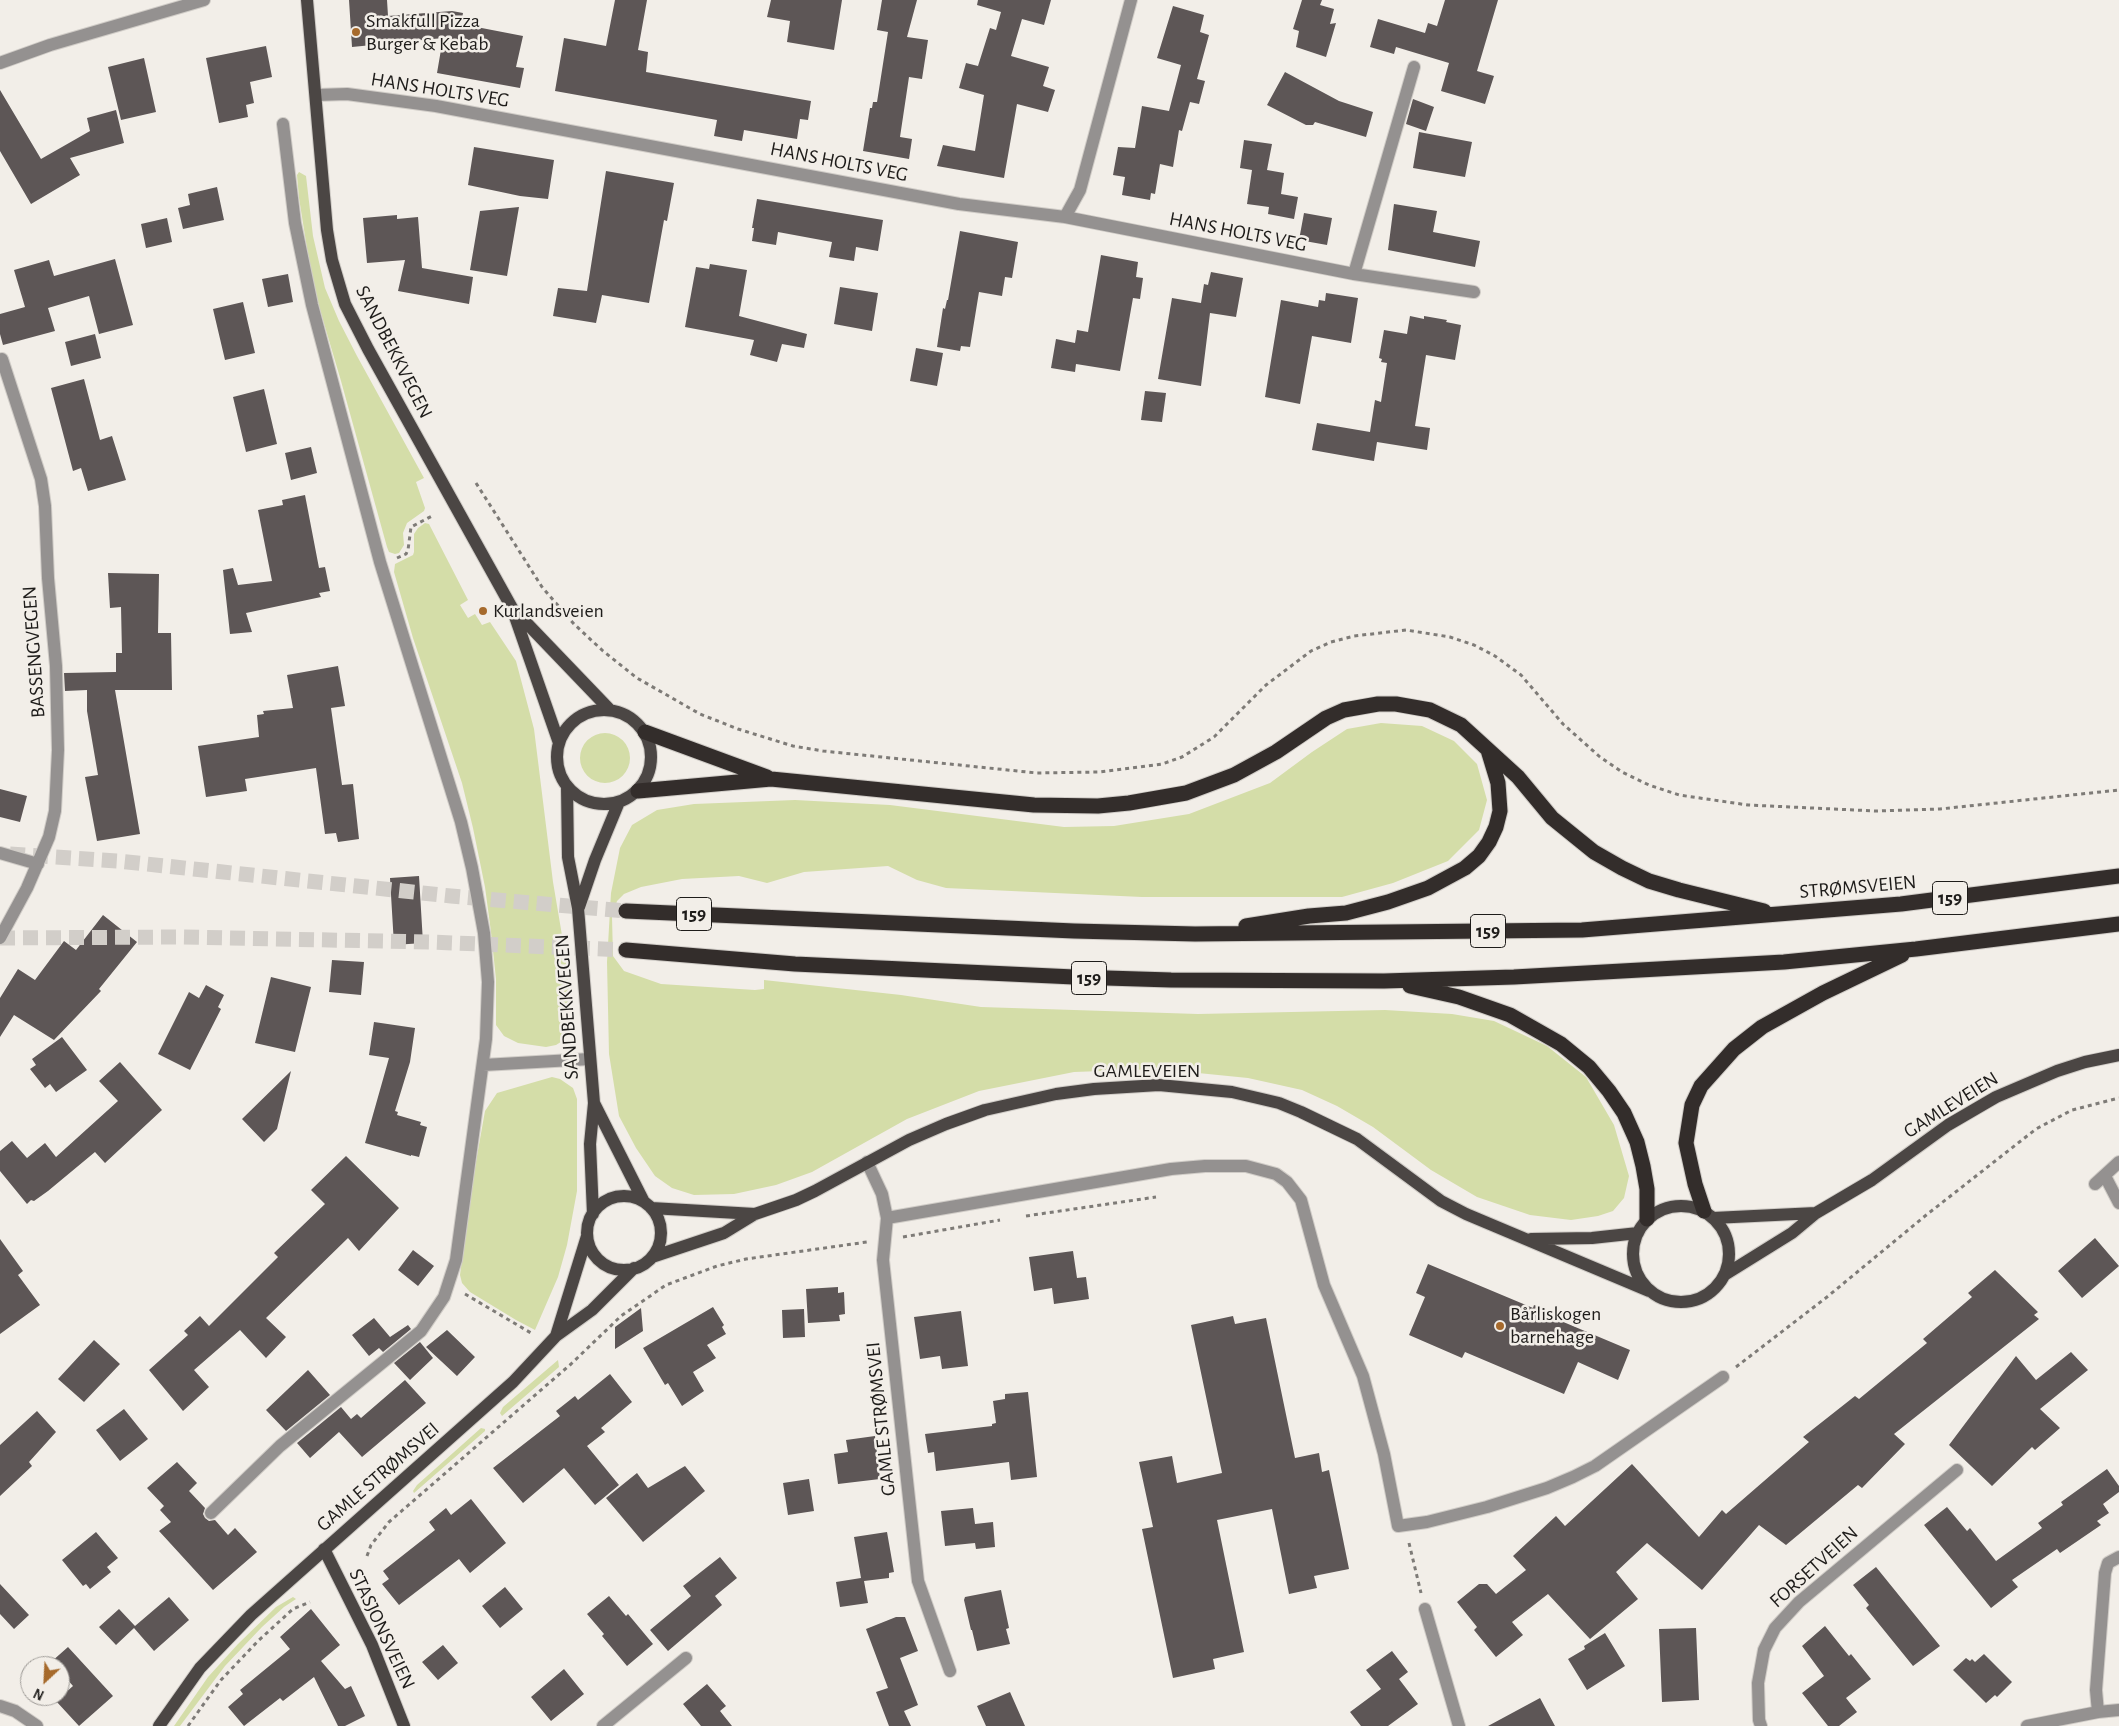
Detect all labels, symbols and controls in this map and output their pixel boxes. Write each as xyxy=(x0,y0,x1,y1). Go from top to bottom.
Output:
place label: Smakfull Pizza Burger & Kebab xyxy=(366,9,489,56)
marker: Smakfull Pizza Burger & Kebab xyxy=(350,26,362,38)
street label: HANS HOLTS VEG xyxy=(369,67,511,113)
street label: HANS HOLTS VEG xyxy=(768,137,910,187)
street label: HANS HOLTS VEG xyxy=(1167,207,1309,257)
street label: SANDBEKKVEGEN xyxy=(350,282,438,422)
street label: BASSENGVEGEN xyxy=(17,585,51,719)
place label: Kurlandsveien xyxy=(493,599,604,623)
marker: Kurlandsveien xyxy=(477,605,489,617)
street label: STRØMSVEIEN xyxy=(1799,870,1917,904)
road number: 159 xyxy=(1932,881,1968,914)
road number: 159 xyxy=(676,898,712,931)
road number: 159 xyxy=(1470,914,1506,948)
street label: SANDBEKKVEGEN xyxy=(550,933,584,1081)
road number: 159 xyxy=(1072,961,1106,994)
street label: GAMLEVEIEN xyxy=(1094,1059,1200,1083)
street label: GAMLEVEIEN xyxy=(1899,1066,2003,1144)
place label: Bårliskogen barnehage xyxy=(1510,1302,1601,1349)
marker: Bårliskogen barnehage xyxy=(1494,1320,1506,1332)
street label: GAMLE STRØMSVEI xyxy=(861,1341,901,1497)
street label: GAMLE STRØMSVEI xyxy=(312,1417,444,1537)
street label: FORSETVEIEN xyxy=(1765,1521,1863,1613)
street label: STASJONSVEIEN xyxy=(344,1565,420,1693)
north arrow xyxy=(20,1656,70,1706)
text: N xyxy=(32,1685,46,1702)

